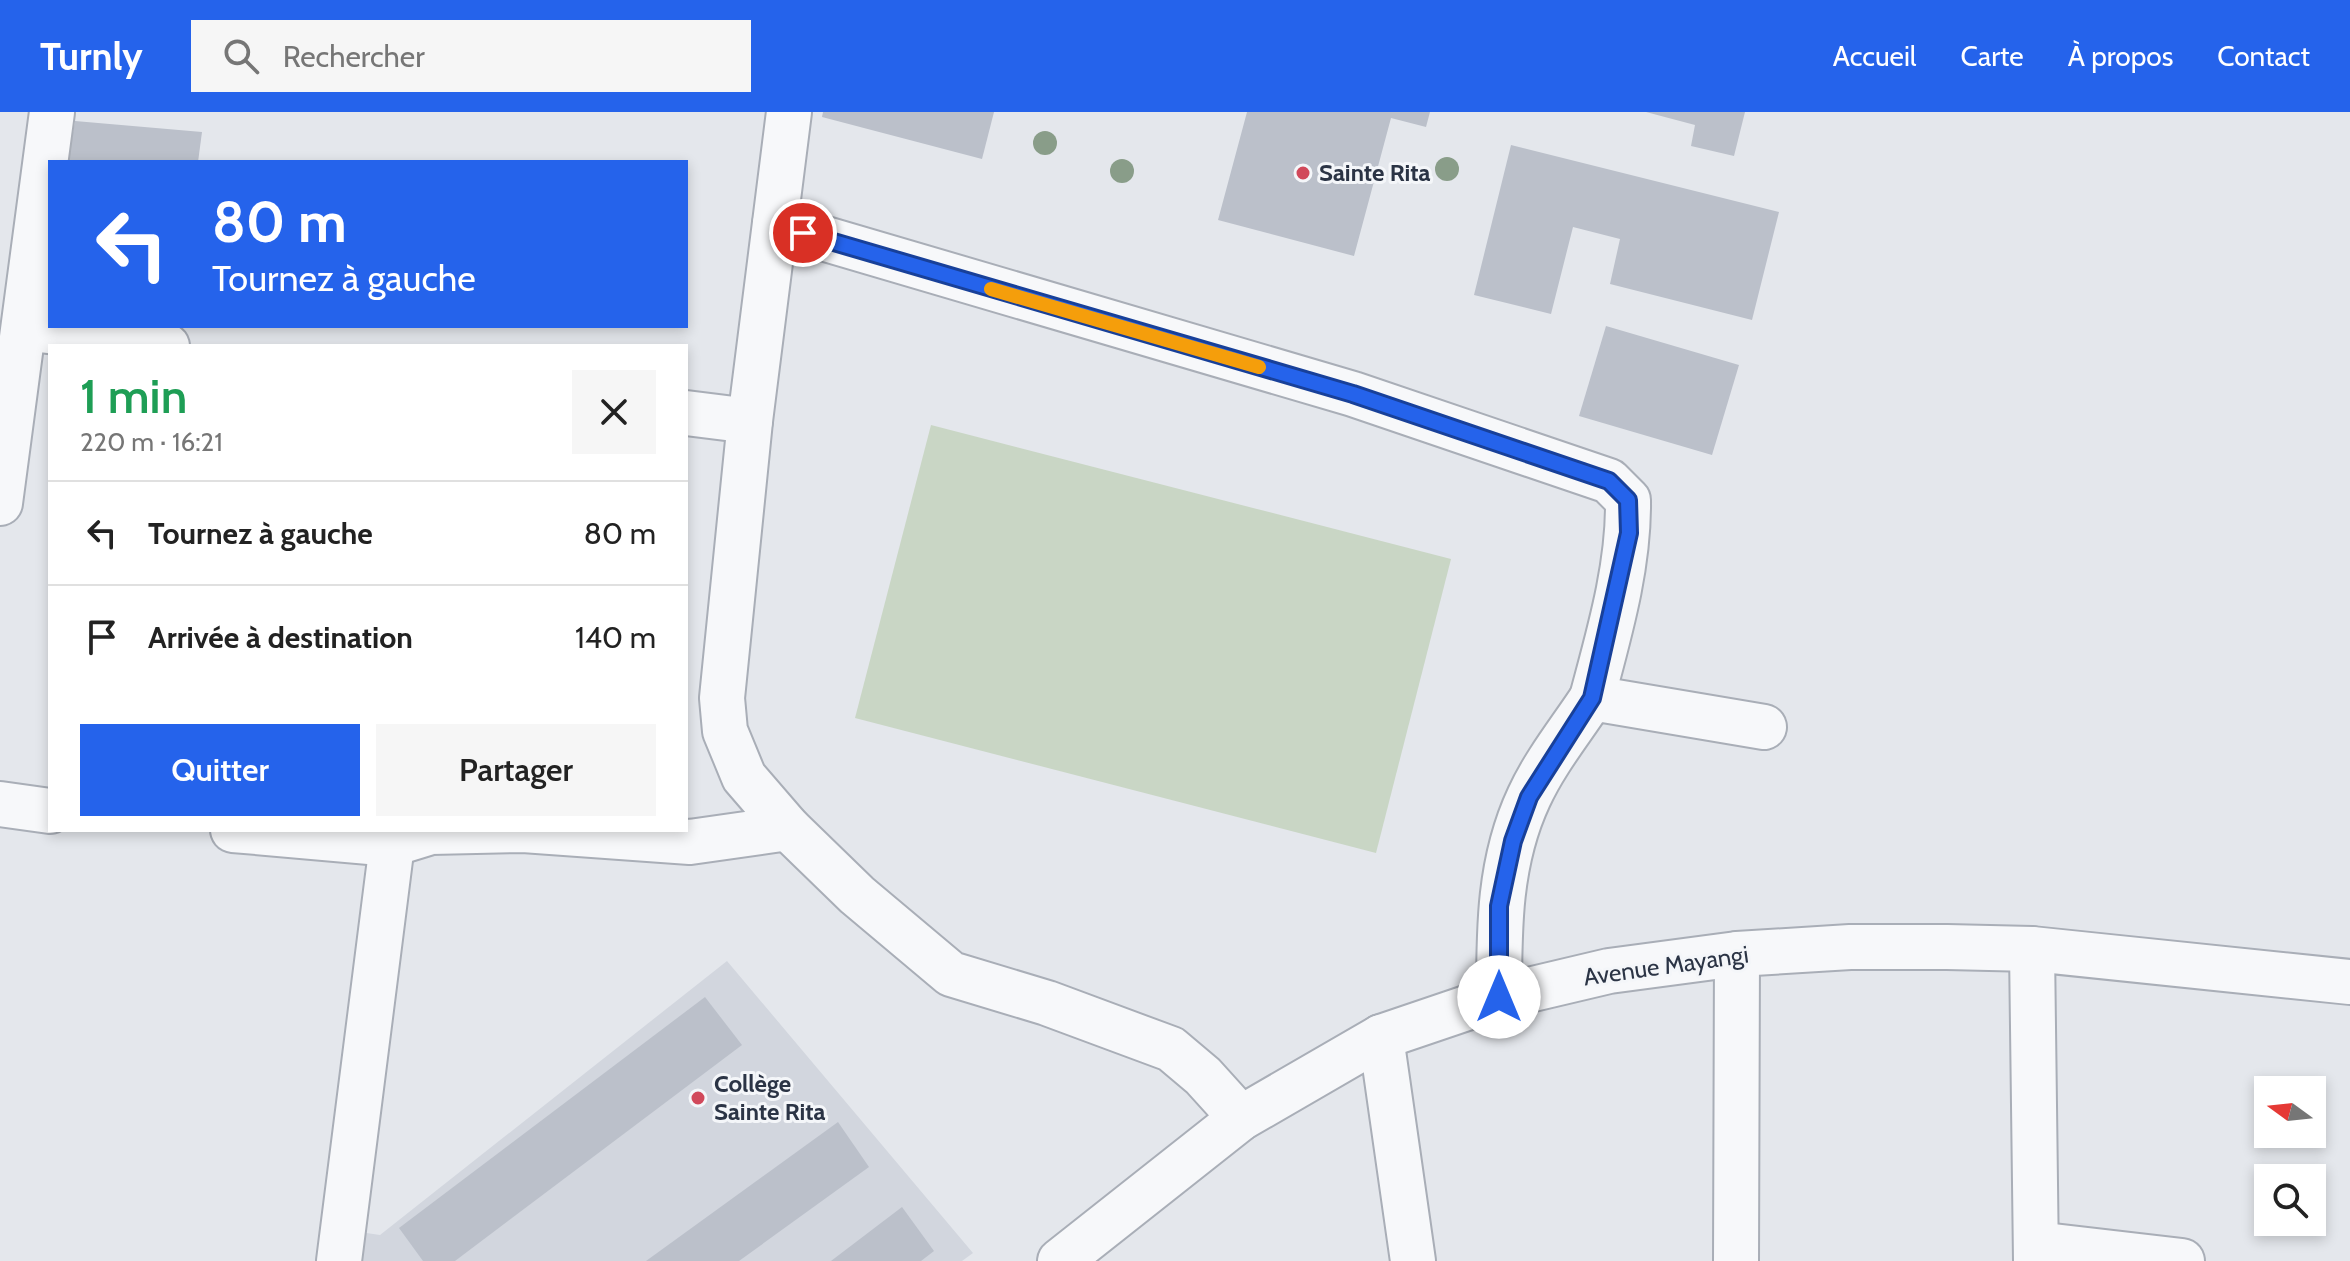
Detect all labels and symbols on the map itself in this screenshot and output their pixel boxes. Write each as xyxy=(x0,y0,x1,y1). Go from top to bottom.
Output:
place label: Sainte Rita xyxy=(1319,158,1431,187)
marker: Sainte Rita xyxy=(1294,164,1312,182)
pin xyxy=(769,199,837,267)
street label: Avenue Mayangi xyxy=(1582,940,1750,991)
position arrow xyxy=(1457,955,1541,1039)
place label: Collège Sainte Rita xyxy=(714,1069,826,1126)
north arrow xyxy=(2254,1076,2326,1148)
marker: Collège Sainte Rita xyxy=(689,1089,707,1107)

